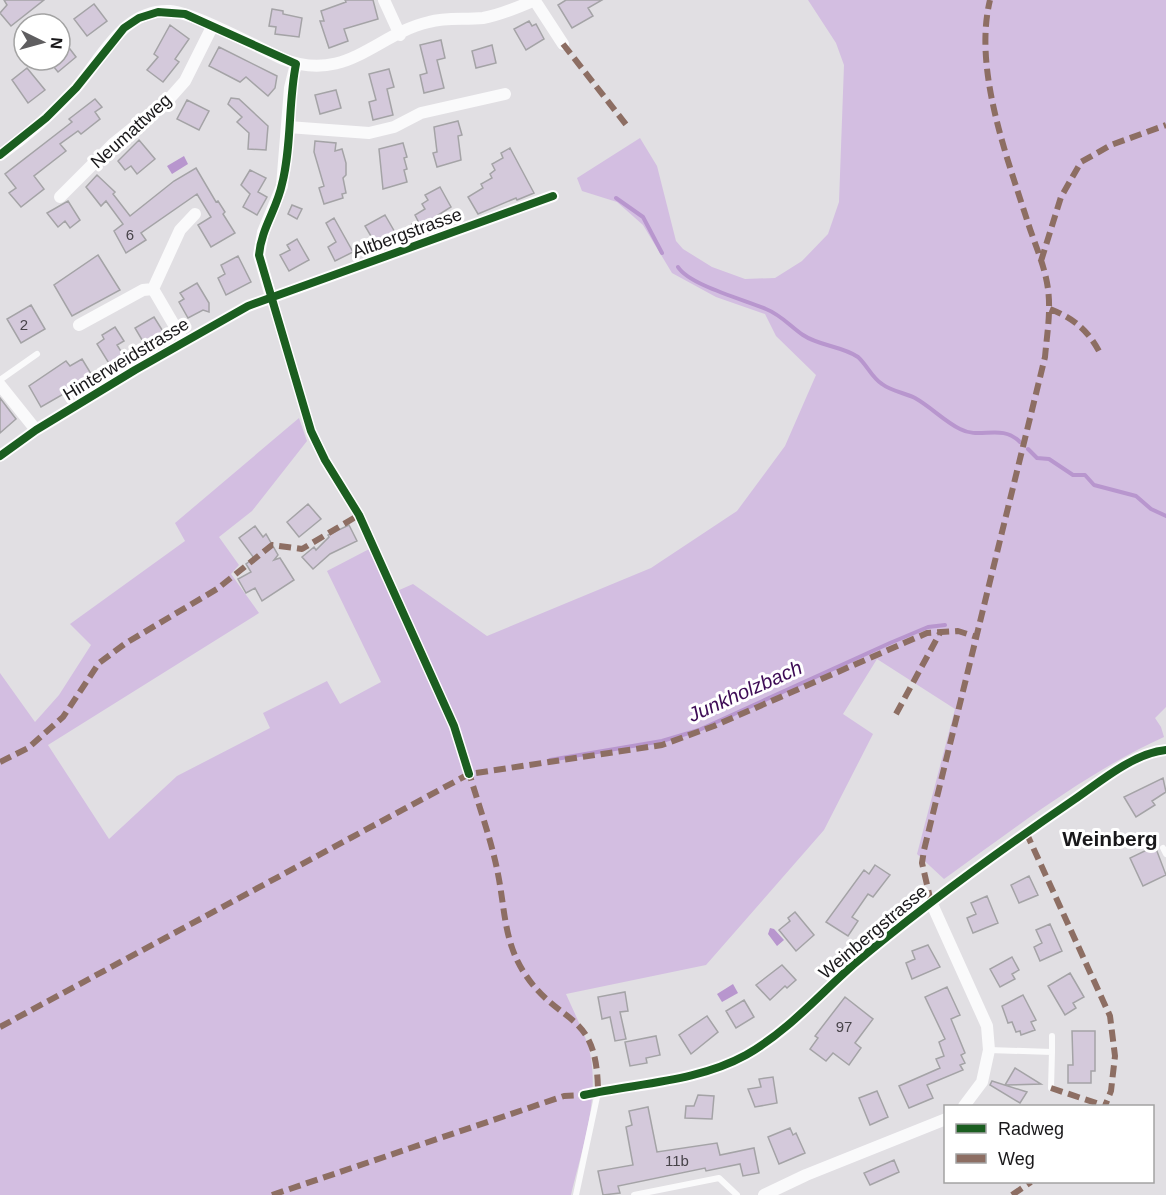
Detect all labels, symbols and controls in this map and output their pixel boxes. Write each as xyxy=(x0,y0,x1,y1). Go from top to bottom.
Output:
north arrow xyxy=(12,12,72,72)
text: N xyxy=(47,37,65,50)
street label: Neumattweg xyxy=(87,90,175,172)
street label: Altbergstrasse xyxy=(350,204,464,262)
house number: 6 xyxy=(126,226,134,243)
street label: Hinterweidstrasse xyxy=(60,314,192,404)
house number: 2 xyxy=(20,316,28,333)
water label: Junkholzbach xyxy=(684,656,805,726)
district label: Weinberg xyxy=(1062,827,1158,850)
street label: Weinbergstrasse xyxy=(815,881,931,983)
house number: 97 xyxy=(836,1018,852,1035)
legend xyxy=(944,1105,1154,1183)
text: Radweg xyxy=(998,1119,1064,1139)
text: Weg xyxy=(998,1149,1035,1169)
house number: 11b xyxy=(665,1152,689,1169)

